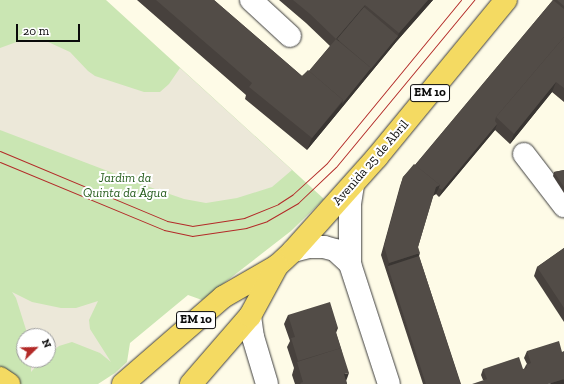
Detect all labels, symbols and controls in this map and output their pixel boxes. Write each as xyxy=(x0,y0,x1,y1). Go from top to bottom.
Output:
scale bar xyxy=(18,16,82,42)
text: 20 m xyxy=(23,24,49,38)
road number: EM 10 xyxy=(410,83,450,103)
street label: Avenida 25 de Abril xyxy=(330,117,412,209)
park label: Jardim da Quinta da Água xyxy=(83,171,167,202)
road number: EM 10 xyxy=(176,310,216,330)
north arrow xyxy=(16,328,56,368)
text: N xyxy=(39,337,54,350)

